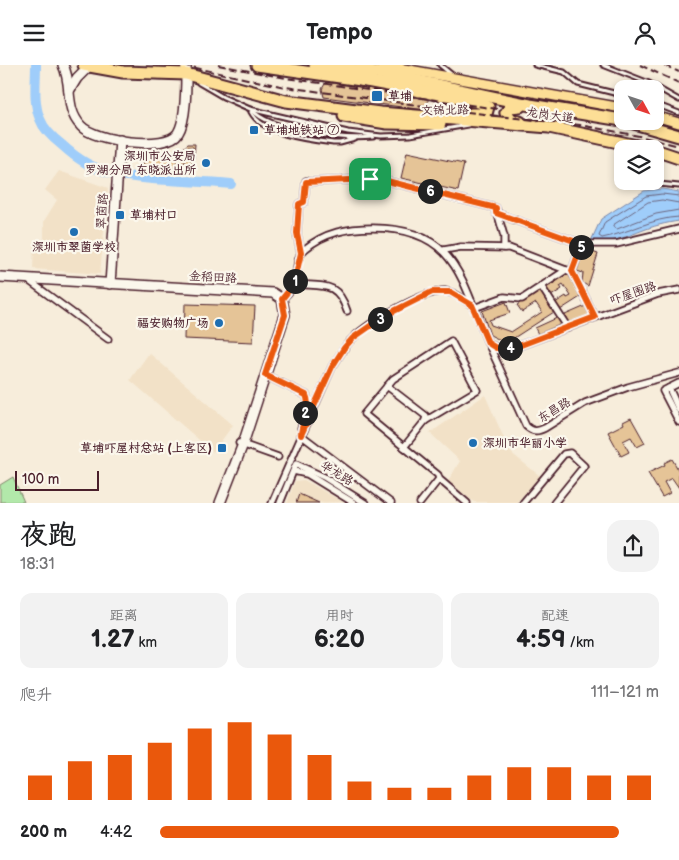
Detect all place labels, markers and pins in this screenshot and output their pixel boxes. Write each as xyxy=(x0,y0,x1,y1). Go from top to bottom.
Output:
marker: 草埔 xyxy=(370,89,384,103)
place label: 草埔 xyxy=(388,89,412,104)
place label: 草埔地铁站 ⑦ xyxy=(264,123,339,138)
marker: 草埔地铁站 ⑦ xyxy=(248,124,260,136)
place label: 深圳市公安局 罗湖分局 东晓派出所 xyxy=(85,149,197,178)
marker: 深圳市公安局 罗湖分局 东晓派出所 xyxy=(200,157,212,169)
pin xyxy=(349,158,391,200)
pin: 6 xyxy=(418,179,442,203)
place label: 草埔村口 xyxy=(130,208,178,223)
marker: 草埔村口 xyxy=(114,209,126,221)
marker: 深圳市翠菌学校 xyxy=(68,226,80,238)
pin: 5 xyxy=(568,235,594,259)
place label: 深圳市翠菌学校 xyxy=(32,240,116,255)
pin: 1 xyxy=(282,269,308,293)
pin: 3 xyxy=(368,307,392,331)
place label: 福安购物广场 xyxy=(137,316,209,331)
marker: 福安购物广场 xyxy=(213,317,225,329)
pin: 4 xyxy=(498,335,522,361)
pin: 2 xyxy=(292,401,318,425)
place label: 深圳市华丽小学 xyxy=(483,436,567,451)
marker: 深圳市华丽小学 xyxy=(467,437,479,449)
place label: 草埔吓屋村总站 (上客区) xyxy=(80,441,212,456)
marker: 草埔吓屋村总站 (上客区) xyxy=(216,442,228,454)

